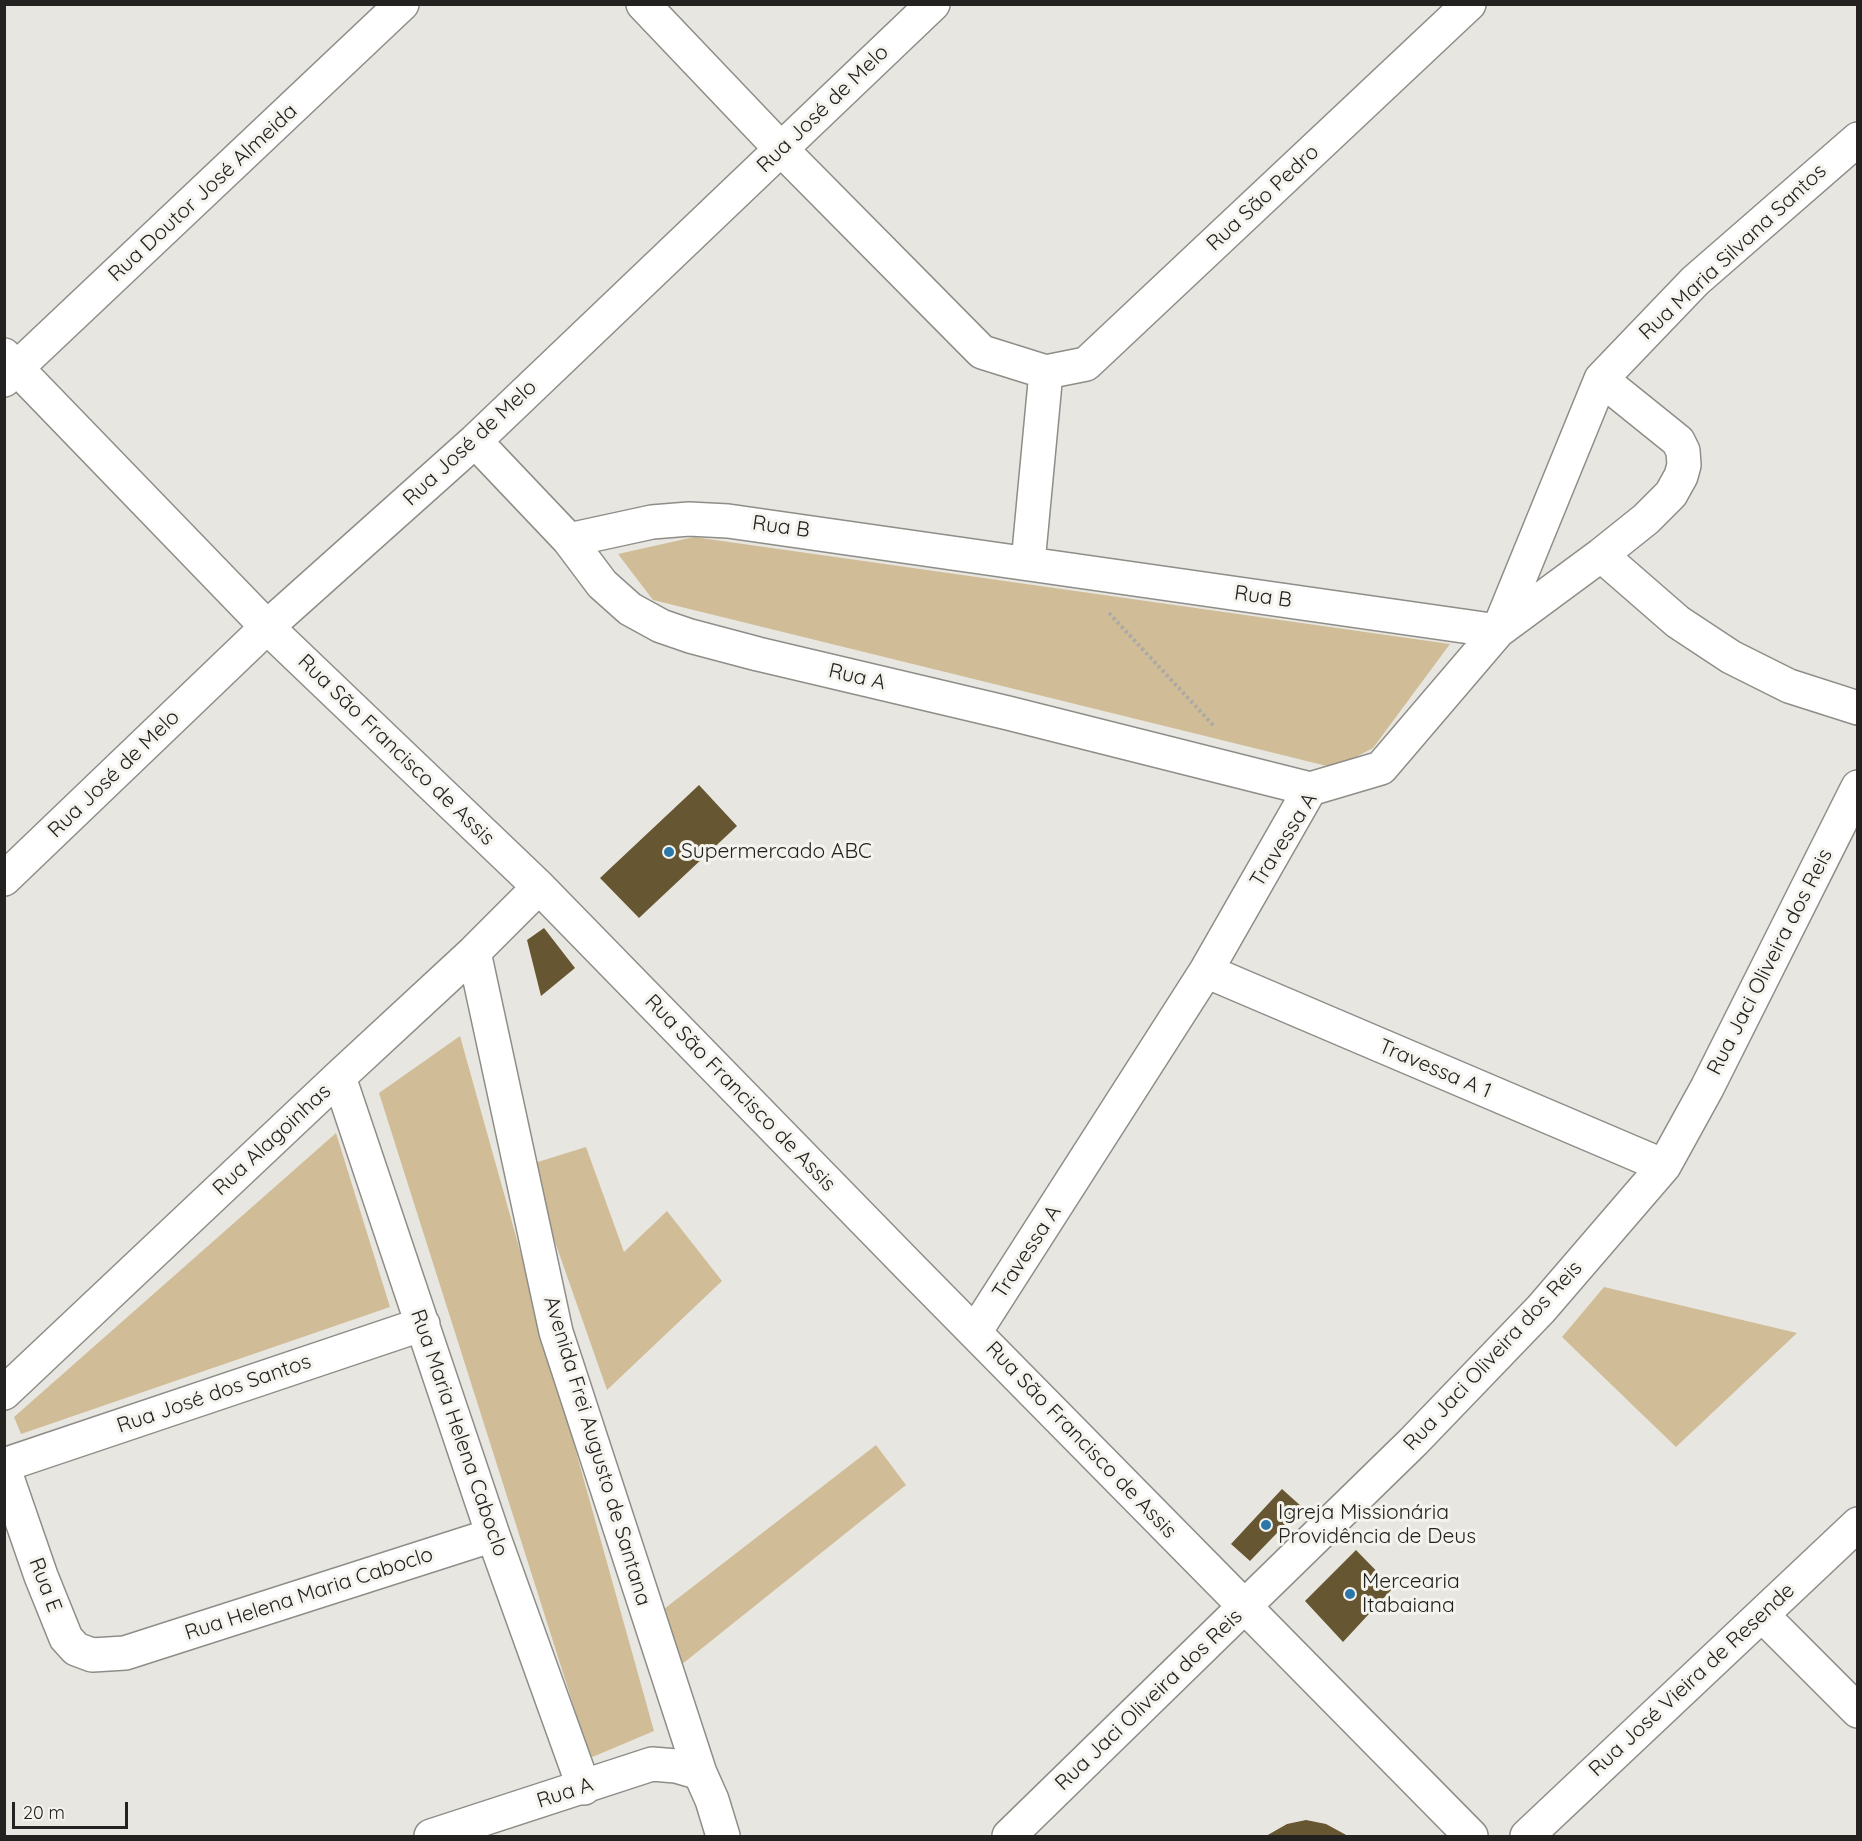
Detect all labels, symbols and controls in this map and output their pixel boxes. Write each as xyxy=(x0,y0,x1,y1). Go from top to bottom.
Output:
street label: Rua José de Melo xyxy=(752,40,894,178)
street label: Rua Doutor José Almeida xyxy=(103,99,303,287)
street label: Rua São Pedro xyxy=(1202,140,1324,256)
street label: Rua Maria Silvana Santos xyxy=(1634,159,1832,345)
street label: Rua José de Melo xyxy=(398,375,542,511)
street label: Rua B xyxy=(751,510,811,544)
street label: Rua B xyxy=(1233,580,1293,614)
street label: Rua São Francisco de Assis xyxy=(292,649,500,851)
street label: Rua A xyxy=(826,658,888,696)
street label: Rua José de Melo xyxy=(43,705,185,843)
street label: Travessa A xyxy=(1245,788,1323,892)
place label: Supermercado ABC xyxy=(681,839,872,865)
marker: Supermercado ABC xyxy=(662,845,676,859)
street label: Rua Jaci Oliveira dos Reis xyxy=(1702,845,1838,1079)
street label: Rua São Francisco de Assis xyxy=(639,989,841,1197)
street label: Travessa A 1 xyxy=(1375,1034,1495,1104)
street label: Rua Alagoinhas xyxy=(208,1079,336,1201)
street label: Travessa A xyxy=(987,1200,1067,1304)
street label: Rua Jaci Oliveira dos Reis xyxy=(1398,1256,1588,1456)
street label: Avenida Frei Augusto de Santana xyxy=(538,1293,656,1609)
street label: Rua Maria Helena Caboclo xyxy=(405,1306,513,1560)
street label: Rua São Francisco de Assis xyxy=(980,1336,1182,1544)
street label: Rua José dos Santos xyxy=(114,1349,314,1439)
place label: Igreja Missionária Providência de Deus xyxy=(1278,1500,1476,1550)
marker: Igreja Missionária Providência de Deus xyxy=(1259,1518,1273,1532)
street label: Rua Helena Maria Caboclo xyxy=(182,1542,436,1646)
street label: Rua E xyxy=(23,1554,67,1616)
place label: Mercearia Itabaiana xyxy=(1362,1569,1460,1619)
street label: Rua José Vieira de Resende xyxy=(1584,1578,1800,1782)
marker: Mercearia Itabaiana xyxy=(1343,1587,1357,1601)
street label: Rua Jaci Oliveira dos Reis xyxy=(1050,1604,1248,1796)
street label: Rua A xyxy=(534,1772,596,1814)
scale bar xyxy=(15,1790,130,1828)
text: 20 m xyxy=(23,1801,65,1824)

